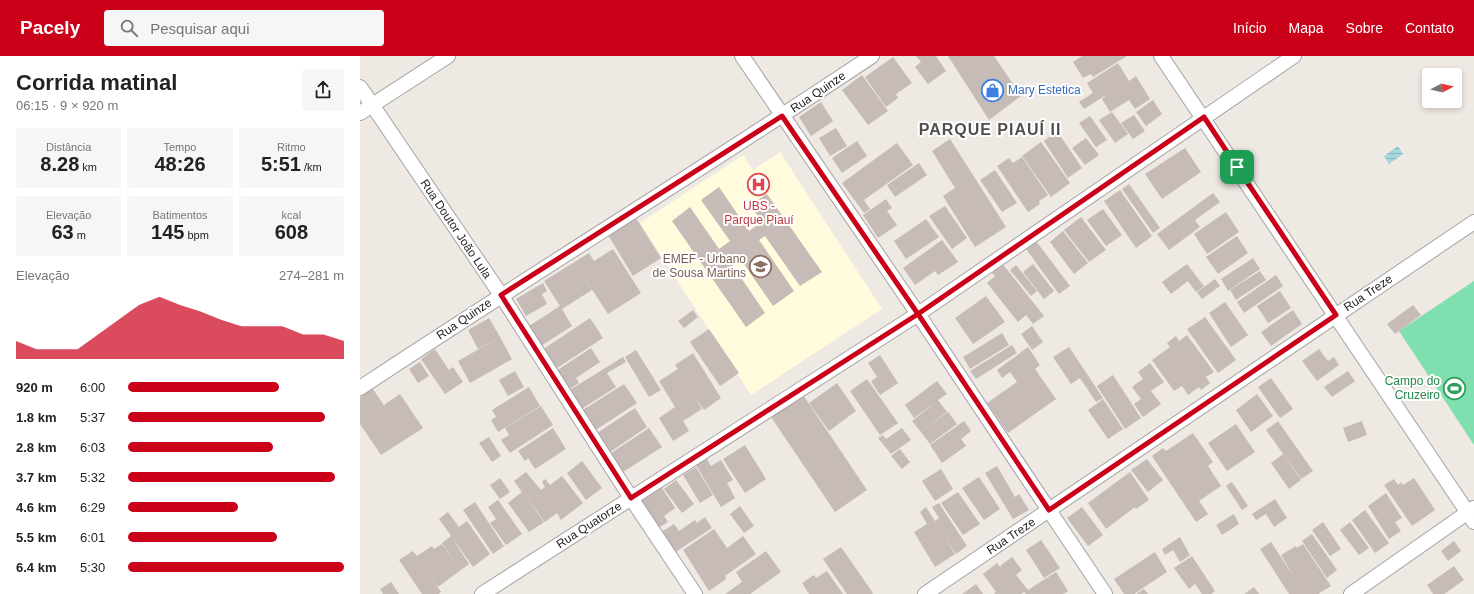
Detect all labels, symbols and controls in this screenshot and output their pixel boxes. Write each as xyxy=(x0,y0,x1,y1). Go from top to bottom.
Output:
search box xyxy=(104,10,384,46)
text: Pacely xyxy=(20,17,80,38)
icon: search xyxy=(118,17,140,39)
text: Pesquisar aqui xyxy=(150,20,249,37)
text: Início xyxy=(1233,20,1267,36)
text: Mapa xyxy=(1289,20,1324,36)
text: Sobre xyxy=(1346,20,1383,36)
text: Contato xyxy=(1405,20,1454,36)
street label: Rua Quinze xyxy=(788,68,848,116)
north arrow xyxy=(1422,68,1462,108)
map controls xyxy=(1422,68,1462,108)
button: share xyxy=(302,69,344,111)
text: Corrida matinal xyxy=(16,70,177,95)
shop icon: Mary Estetica xyxy=(980,77,1006,103)
place label: Mary Estetica xyxy=(1008,83,1081,97)
text: 06:15 · 9 × 920 m xyxy=(16,98,118,113)
district label: PARQUE PIAUÍ II xyxy=(919,120,1061,138)
text: Distância xyxy=(46,141,91,153)
text: Tempo xyxy=(163,141,197,153)
text: Ritmo xyxy=(277,141,306,153)
pin xyxy=(1220,150,1254,184)
text: 8.28 xyxy=(40,153,79,175)
text: 48:26 xyxy=(154,153,206,175)
text: 5:51 xyxy=(261,153,301,175)
icon: arrive xyxy=(1226,156,1248,178)
text: km xyxy=(79,161,97,173)
text: /km xyxy=(301,161,322,173)
hospital icon: UBS - Parque Piauí xyxy=(746,172,772,198)
street label: Rua Doutor João Lula xyxy=(418,177,495,282)
place label: UBS - Parque Piauí xyxy=(724,199,794,227)
text: Elevação xyxy=(46,209,91,221)
text: Batimentos xyxy=(152,209,208,221)
text: kcal xyxy=(282,209,301,221)
text: 63 xyxy=(51,221,74,243)
text: 145 xyxy=(151,221,184,243)
text: 608 xyxy=(275,221,308,243)
text: m xyxy=(74,229,86,241)
text: bpm xyxy=(184,229,209,241)
place label: EMEF - Urbano de Sousa Martins xyxy=(653,252,746,280)
school or university icon: EMEF - Urbano de Sousa Martins xyxy=(748,253,774,279)
text: Elevação xyxy=(16,268,69,283)
text: 274–281 m xyxy=(279,268,344,283)
street label: Rua Treze xyxy=(1341,272,1395,314)
street label: Rua Quinze xyxy=(434,295,494,343)
place label: Campo do Cruzeiro xyxy=(1385,374,1440,402)
sports icon: Campo do Cruzeiro xyxy=(1442,375,1468,401)
text: 920 m xyxy=(16,380,53,395)
text: 6:00 xyxy=(80,380,105,395)
text: 1.8 km xyxy=(16,410,56,425)
text: 5:37 xyxy=(80,410,105,425)
text: 2.8 km xyxy=(16,440,56,455)
text: 6:03 xyxy=(80,440,105,455)
text: 3.7 km xyxy=(16,470,56,485)
text: 5:32 xyxy=(80,470,105,485)
street label: Rua Quatorze xyxy=(554,499,624,551)
text: 4.6 km xyxy=(16,500,56,515)
text: 6:29 xyxy=(80,500,105,515)
street label: Rua Treze xyxy=(984,515,1038,557)
text: 5.5 km xyxy=(16,530,56,545)
text: 6:01 xyxy=(80,530,105,545)
text: 6.4 km xyxy=(16,560,56,575)
text: 5:30 xyxy=(80,560,105,575)

